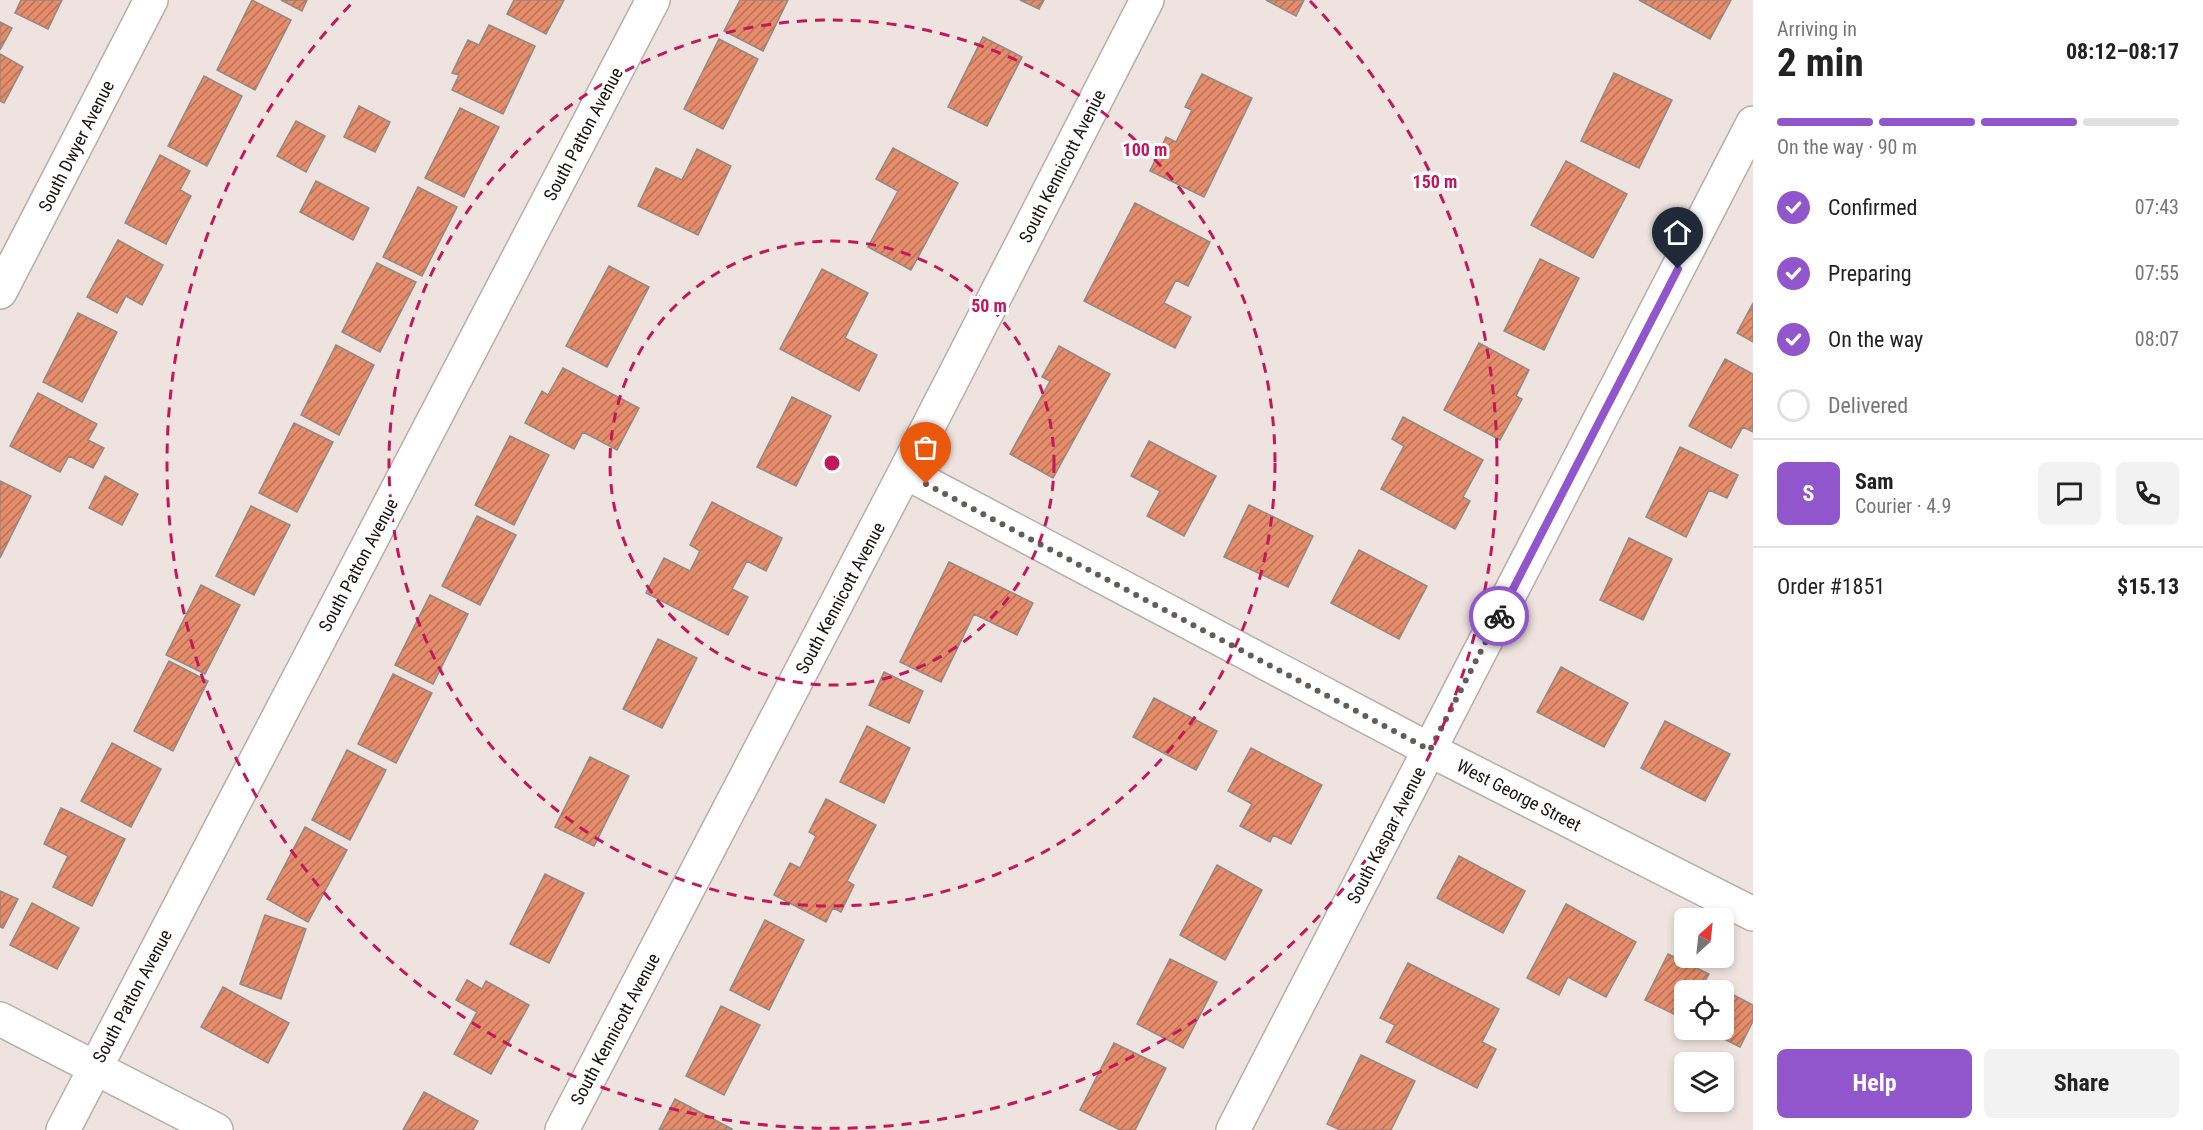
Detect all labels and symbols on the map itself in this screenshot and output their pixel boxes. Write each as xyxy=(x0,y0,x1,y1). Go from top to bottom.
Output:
street label: South Patton Avenue xyxy=(539,64,627,204)
street label: South Dwyer Avenue xyxy=(34,77,118,215)
street label: South Kennicott Avenue xyxy=(1014,86,1110,246)
text: 100 m xyxy=(1123,139,1167,160)
text: 150 m xyxy=(1413,171,1457,192)
pin xyxy=(1652,207,1703,269)
text: 50 m xyxy=(971,295,1007,316)
pin xyxy=(900,422,951,484)
centre of rings xyxy=(822,453,842,473)
street label: South Patton Avenue xyxy=(314,495,402,635)
street label: South Kennicott Avenue xyxy=(791,519,889,677)
courier xyxy=(1469,586,1529,646)
street label: West George Street xyxy=(1453,755,1585,835)
street label: South Kaspar Avenue xyxy=(1342,763,1430,907)
north arrow xyxy=(1674,908,1734,968)
street label: South Patton Avenue xyxy=(88,926,176,1066)
street label: South Kennicott Avenue xyxy=(566,950,664,1108)

